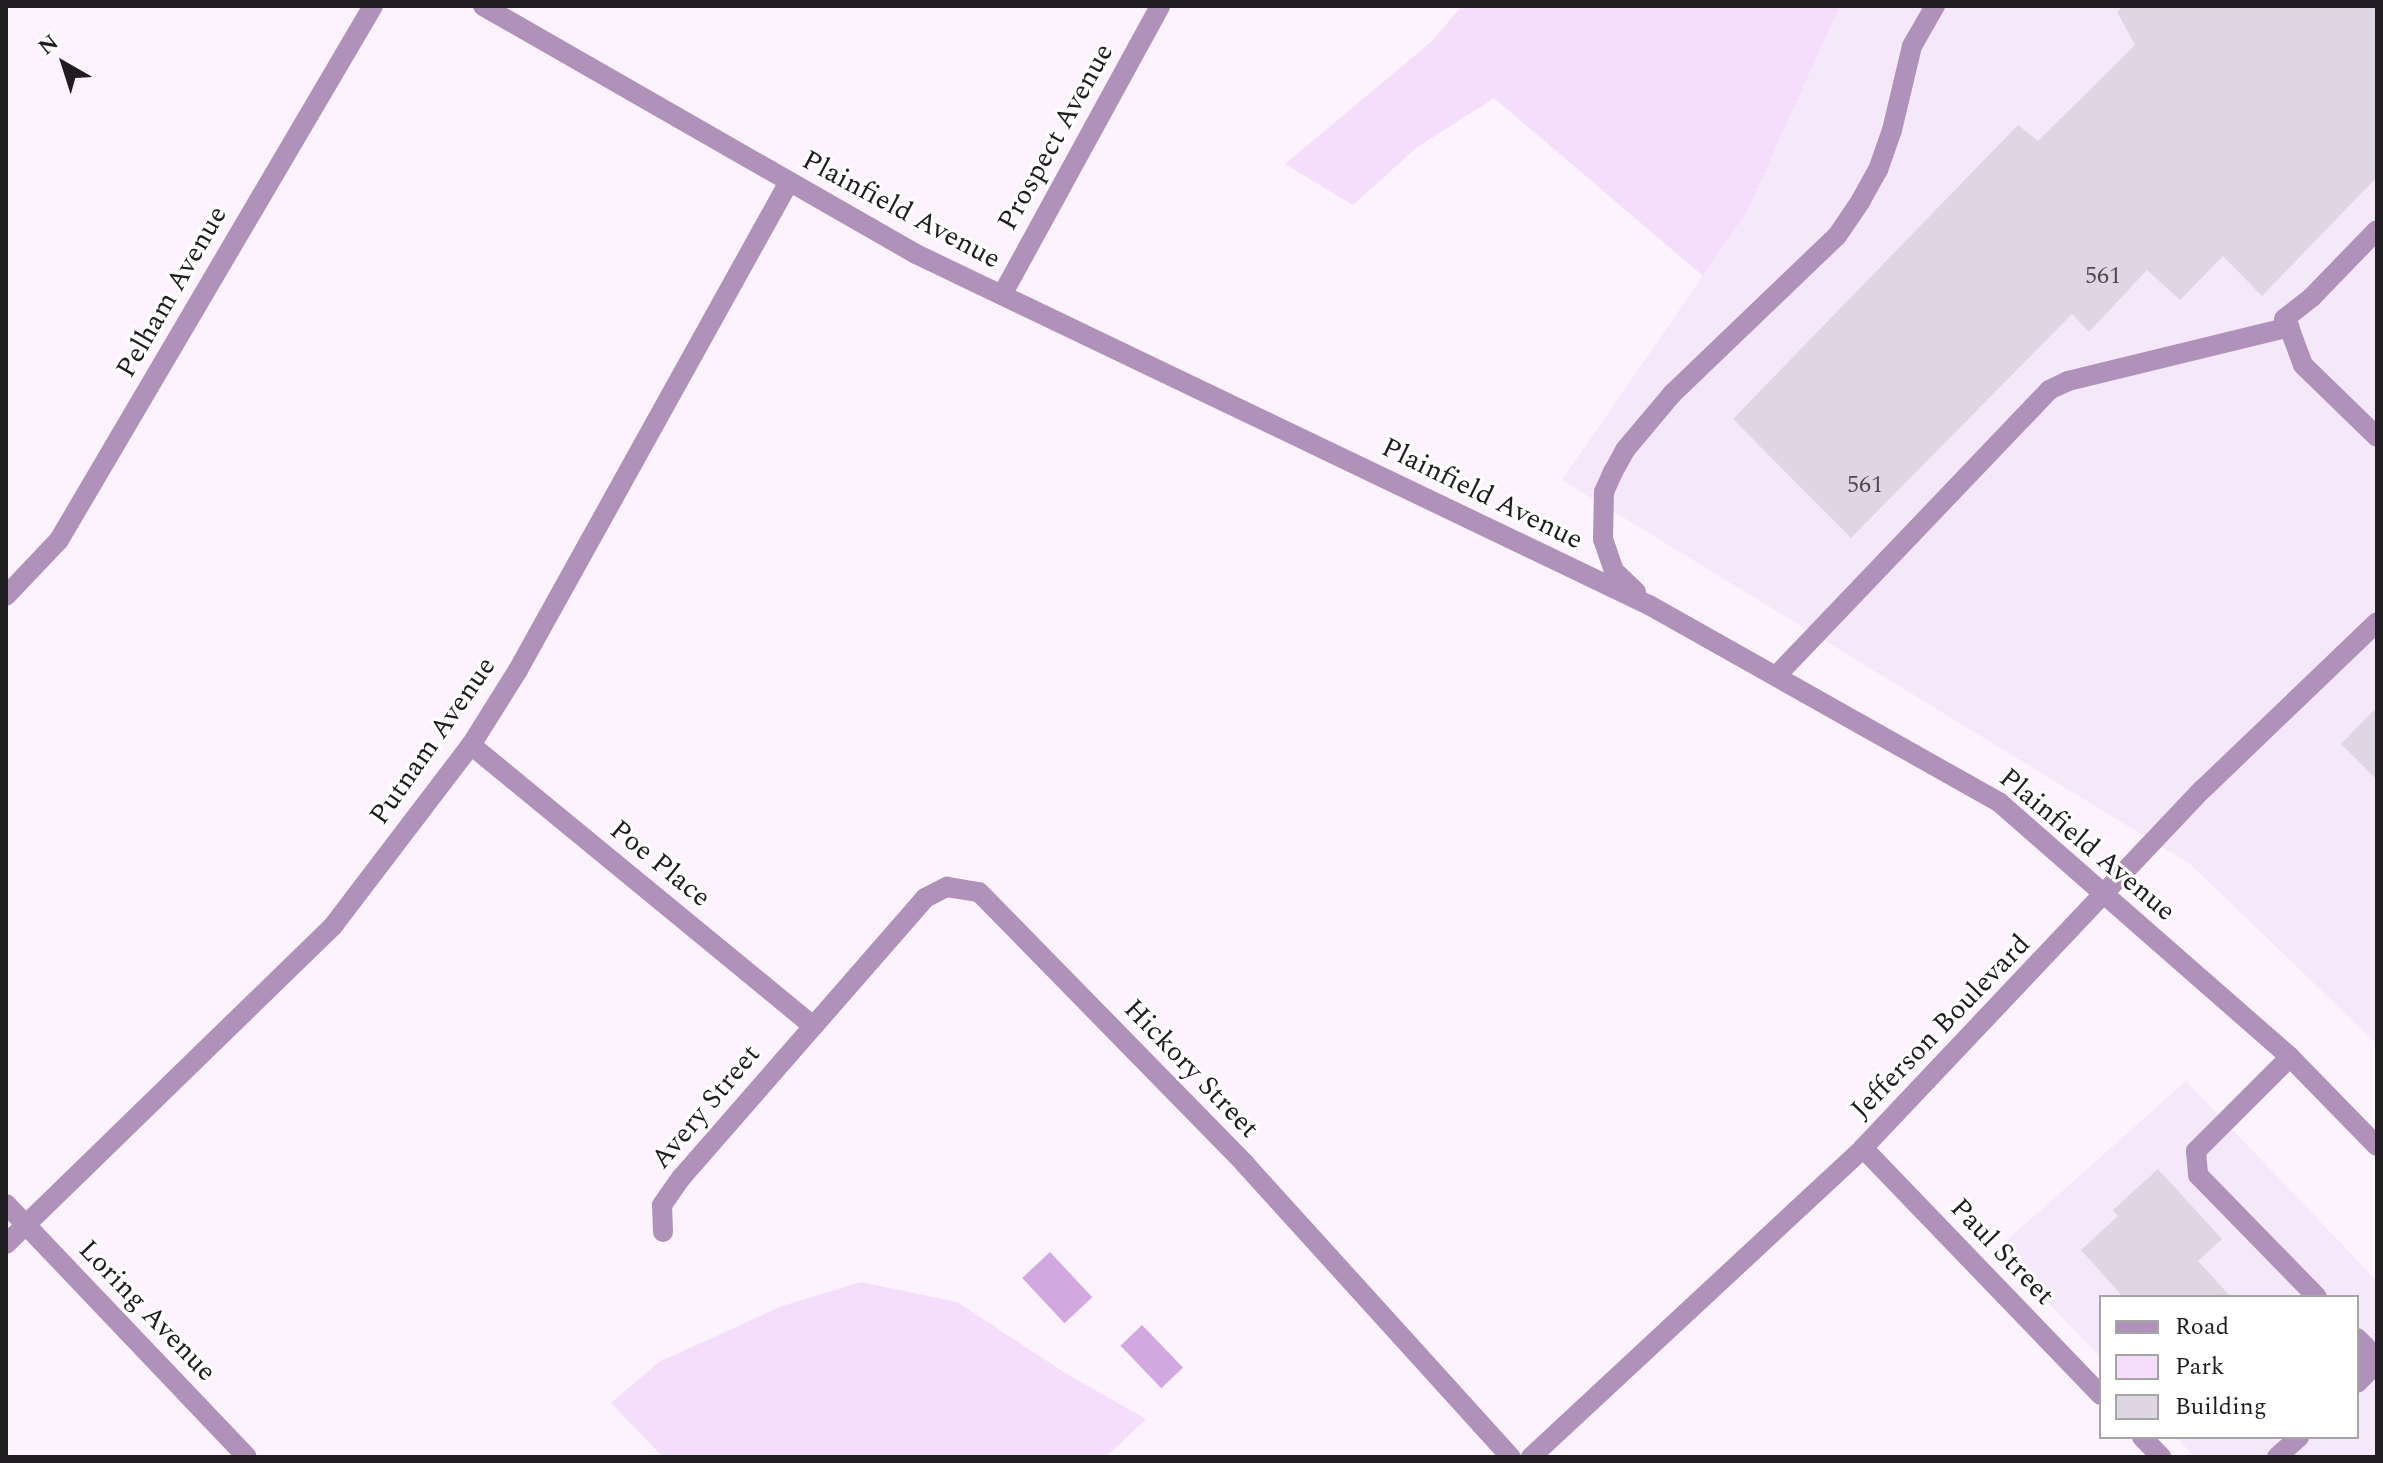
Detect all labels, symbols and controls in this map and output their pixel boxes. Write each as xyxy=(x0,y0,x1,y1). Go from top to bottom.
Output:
north arrow xyxy=(24,24,104,104)
text: N xyxy=(31,26,66,63)
street label: Prospect Avenue xyxy=(991,38,1121,236)
street label: Plainfield Avenue xyxy=(796,144,1006,276)
street label: Pelham Avenue xyxy=(109,200,235,384)
house number: 561 xyxy=(2085,263,2121,291)
street label: Plainfield Avenue xyxy=(1376,431,1588,557)
house number: 561 xyxy=(1847,472,1883,500)
street label: Putnam Avenue xyxy=(363,651,503,831)
street label: Plainfield Avenue xyxy=(1992,761,2182,929)
street label: Poe Place xyxy=(603,813,717,915)
street label: Jefferson Boulevard xyxy=(1844,928,2038,1126)
street label: Hickory Street xyxy=(1116,993,1266,1145)
street label: Avery Street xyxy=(644,1038,768,1176)
street label: Paul Street xyxy=(1943,1192,2061,1312)
street label: Loring Avenue xyxy=(71,1233,223,1389)
legend xyxy=(2099,1295,2359,1439)
text: Road xyxy=(2175,1309,2229,1345)
text: Park xyxy=(2175,1349,2225,1385)
text: Building xyxy=(2175,1389,2267,1425)

